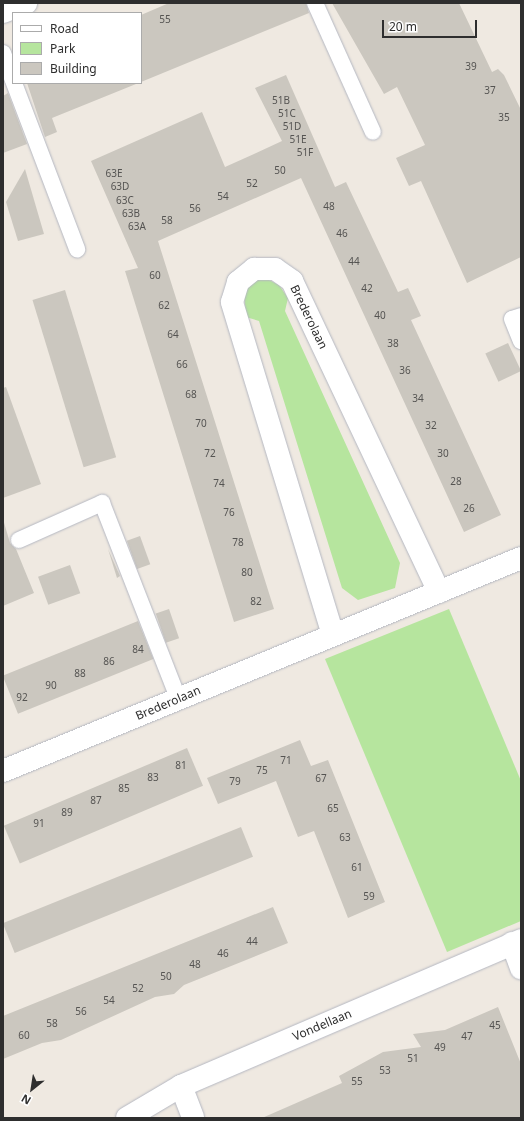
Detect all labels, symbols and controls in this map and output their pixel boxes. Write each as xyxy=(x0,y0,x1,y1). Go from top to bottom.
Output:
legend xyxy=(12,12,142,84)
scale bar xyxy=(384,12,479,38)
house number: 55 xyxy=(159,14,171,26)
text: 20 m xyxy=(389,18,417,35)
text: Road xyxy=(50,20,79,37)
text: Park xyxy=(50,40,75,57)
text: Building xyxy=(50,60,97,77)
house number: 39 xyxy=(465,61,477,73)
house number: 37 xyxy=(484,85,496,97)
house number: 51B xyxy=(272,95,290,107)
house number: 51C xyxy=(278,108,296,120)
house number: 35 xyxy=(498,112,510,124)
house number: 51D xyxy=(283,121,301,133)
house number: 51E xyxy=(290,134,306,146)
house number: 51F xyxy=(297,147,313,159)
house number: 50 xyxy=(274,165,286,177)
house number: 63E xyxy=(106,168,122,180)
house number: 52 xyxy=(246,178,258,190)
house number: 63D xyxy=(111,181,129,193)
house number: 54 xyxy=(217,191,229,203)
house number: 63C xyxy=(116,195,134,207)
house number: 48 xyxy=(323,201,335,213)
house number: 56 xyxy=(189,203,201,215)
house number: 63B xyxy=(122,208,140,220)
house number: 58 xyxy=(161,215,173,227)
house number: 63A xyxy=(128,221,146,233)
house number: 46 xyxy=(336,228,348,240)
house number: 44 xyxy=(348,256,360,268)
house number: 60 xyxy=(149,270,161,282)
street label: Brederolaan xyxy=(287,283,331,351)
house number: 42 xyxy=(361,283,373,295)
house number: 62 xyxy=(158,300,170,312)
house number: 40 xyxy=(374,310,386,322)
house number: 64 xyxy=(167,329,179,341)
house number: 38 xyxy=(387,338,399,350)
house number: 66 xyxy=(176,359,188,371)
house number: 36 xyxy=(399,365,411,377)
house number: 68 xyxy=(185,389,197,401)
house number: 34 xyxy=(412,393,424,405)
house number: 70 xyxy=(195,418,207,430)
house number: 32 xyxy=(425,420,437,432)
house number: 72 xyxy=(204,448,216,460)
house number: 30 xyxy=(437,448,449,460)
house number: 28 xyxy=(450,476,462,488)
house number: 74 xyxy=(213,478,225,490)
house number: 26 xyxy=(463,503,475,515)
house number: 76 xyxy=(223,507,235,519)
house number: 78 xyxy=(232,537,244,549)
house number: 80 xyxy=(241,567,253,579)
house number: 82 xyxy=(250,596,262,608)
house number: 84 xyxy=(132,644,144,656)
house number: 86 xyxy=(103,656,115,668)
house number: 88 xyxy=(74,668,86,680)
house number: 90 xyxy=(45,680,57,692)
street label: Brederolaan xyxy=(133,683,203,723)
house number: 92 xyxy=(16,692,28,704)
house number: 71 xyxy=(280,755,292,767)
house number: 81 xyxy=(175,760,187,772)
house number: 75 xyxy=(256,765,268,777)
house number: 83 xyxy=(147,772,159,784)
house number: 67 xyxy=(315,773,327,785)
house number: 79 xyxy=(229,776,241,788)
house number: 85 xyxy=(118,783,130,795)
house number: 87 xyxy=(90,795,102,807)
house number: 65 xyxy=(327,803,339,815)
house number: 89 xyxy=(61,807,73,819)
house number: 91 xyxy=(33,818,45,830)
house number: 63 xyxy=(339,832,351,844)
house number: 61 xyxy=(351,862,363,874)
house number: 59 xyxy=(363,891,375,903)
house number: 44 xyxy=(246,936,258,948)
house number: 46 xyxy=(217,948,229,960)
house number: 48 xyxy=(189,959,201,971)
house number: 50 xyxy=(160,971,172,983)
house number: 52 xyxy=(132,983,144,995)
house number: 54 xyxy=(103,995,115,1007)
house number: 56 xyxy=(75,1006,87,1018)
street label: Vondellaan xyxy=(290,1006,354,1044)
house number: 58 xyxy=(46,1018,58,1030)
house number: 45 xyxy=(489,1020,501,1032)
house number: 60 xyxy=(18,1030,30,1042)
house number: 47 xyxy=(461,1031,473,1043)
house number: 49 xyxy=(434,1042,446,1054)
house number: 51 xyxy=(407,1053,419,1065)
house number: 53 xyxy=(379,1065,391,1077)
north arrow xyxy=(12,1069,52,1109)
house number: 55 xyxy=(351,1076,363,1088)
text: N xyxy=(18,1091,33,1109)

